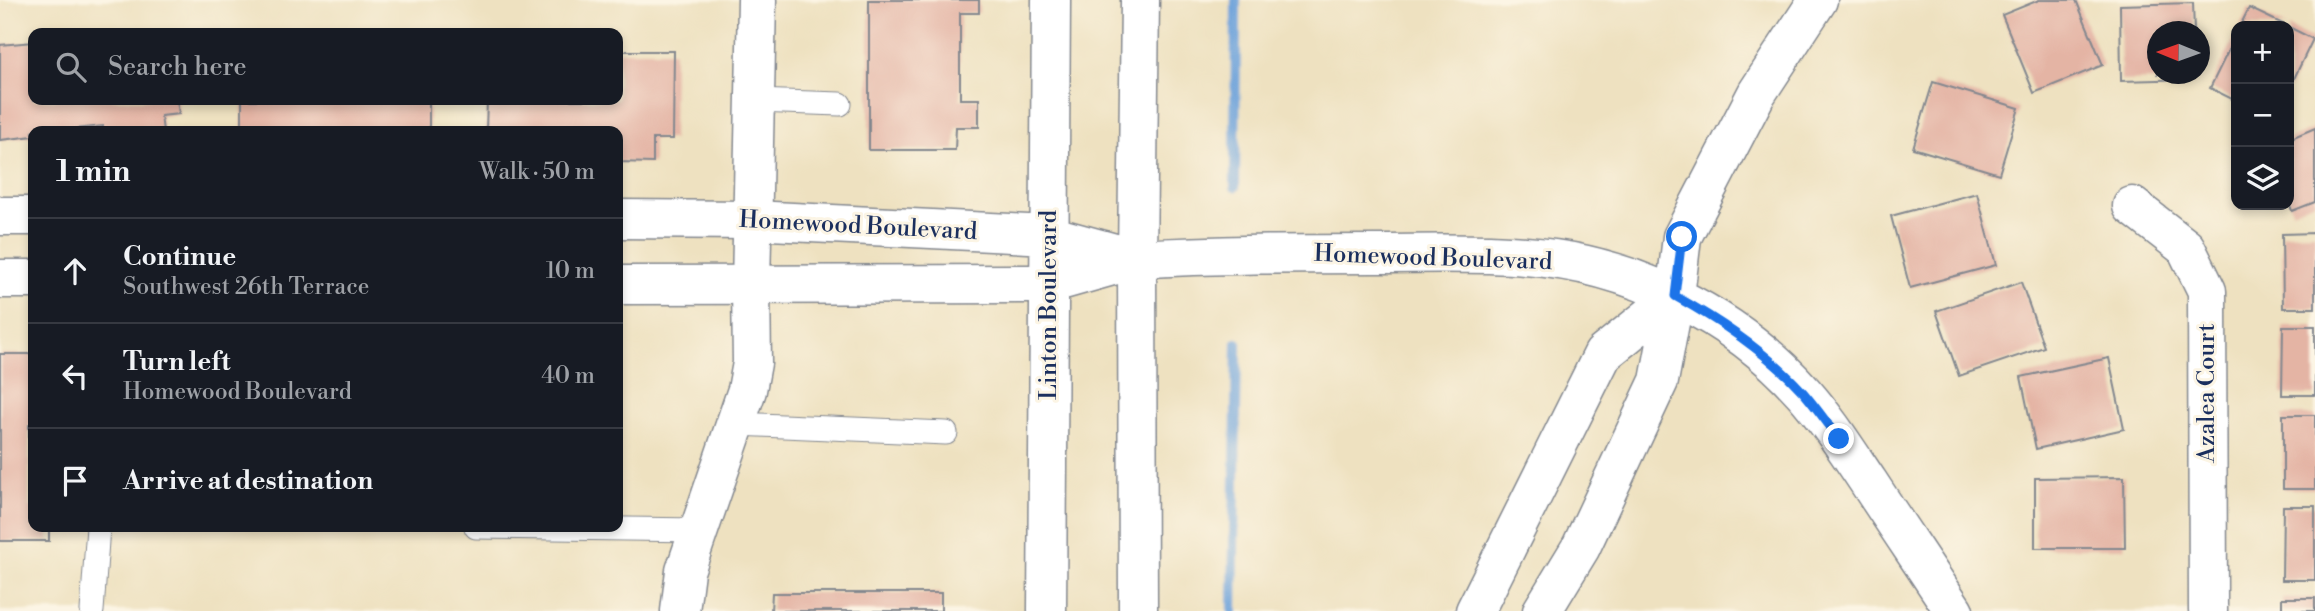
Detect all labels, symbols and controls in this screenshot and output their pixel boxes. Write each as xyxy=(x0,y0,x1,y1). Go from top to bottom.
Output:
north arrow xyxy=(2147,21,2210,84)
map controls xyxy=(2231,21,2294,210)
button: + xyxy=(2231,21,2294,84)
search box xyxy=(28,28,623,105)
icon: search xyxy=(52,48,90,86)
text: Search here xyxy=(108,51,247,83)
button: − xyxy=(2231,84,2294,147)
button: layers xyxy=(2231,147,2294,210)
text: 1 min xyxy=(56,153,131,191)
text: Walk · 50 m xyxy=(479,158,595,186)
street label: Homewood Boulevard xyxy=(738,205,978,247)
street label: Linton Boulevard xyxy=(1034,210,1064,400)
route start xyxy=(1666,221,1697,252)
street label: Homewood Boulevard xyxy=(1313,239,1553,277)
text: Continue xyxy=(123,241,236,273)
icon: ahead xyxy=(56,252,94,290)
text: 10 m xyxy=(546,257,595,285)
text: Southwest 26th Terrace xyxy=(123,273,369,301)
street label: Azalea Court xyxy=(2192,323,2222,464)
text: Turn left xyxy=(123,346,231,378)
icon: left xyxy=(56,357,94,395)
text: 40 m xyxy=(541,362,595,390)
text: Homewood Boulevard xyxy=(123,378,352,406)
route end xyxy=(1823,423,1854,454)
icon: arrive xyxy=(56,462,94,500)
text: Arrive at destination xyxy=(123,465,373,497)

